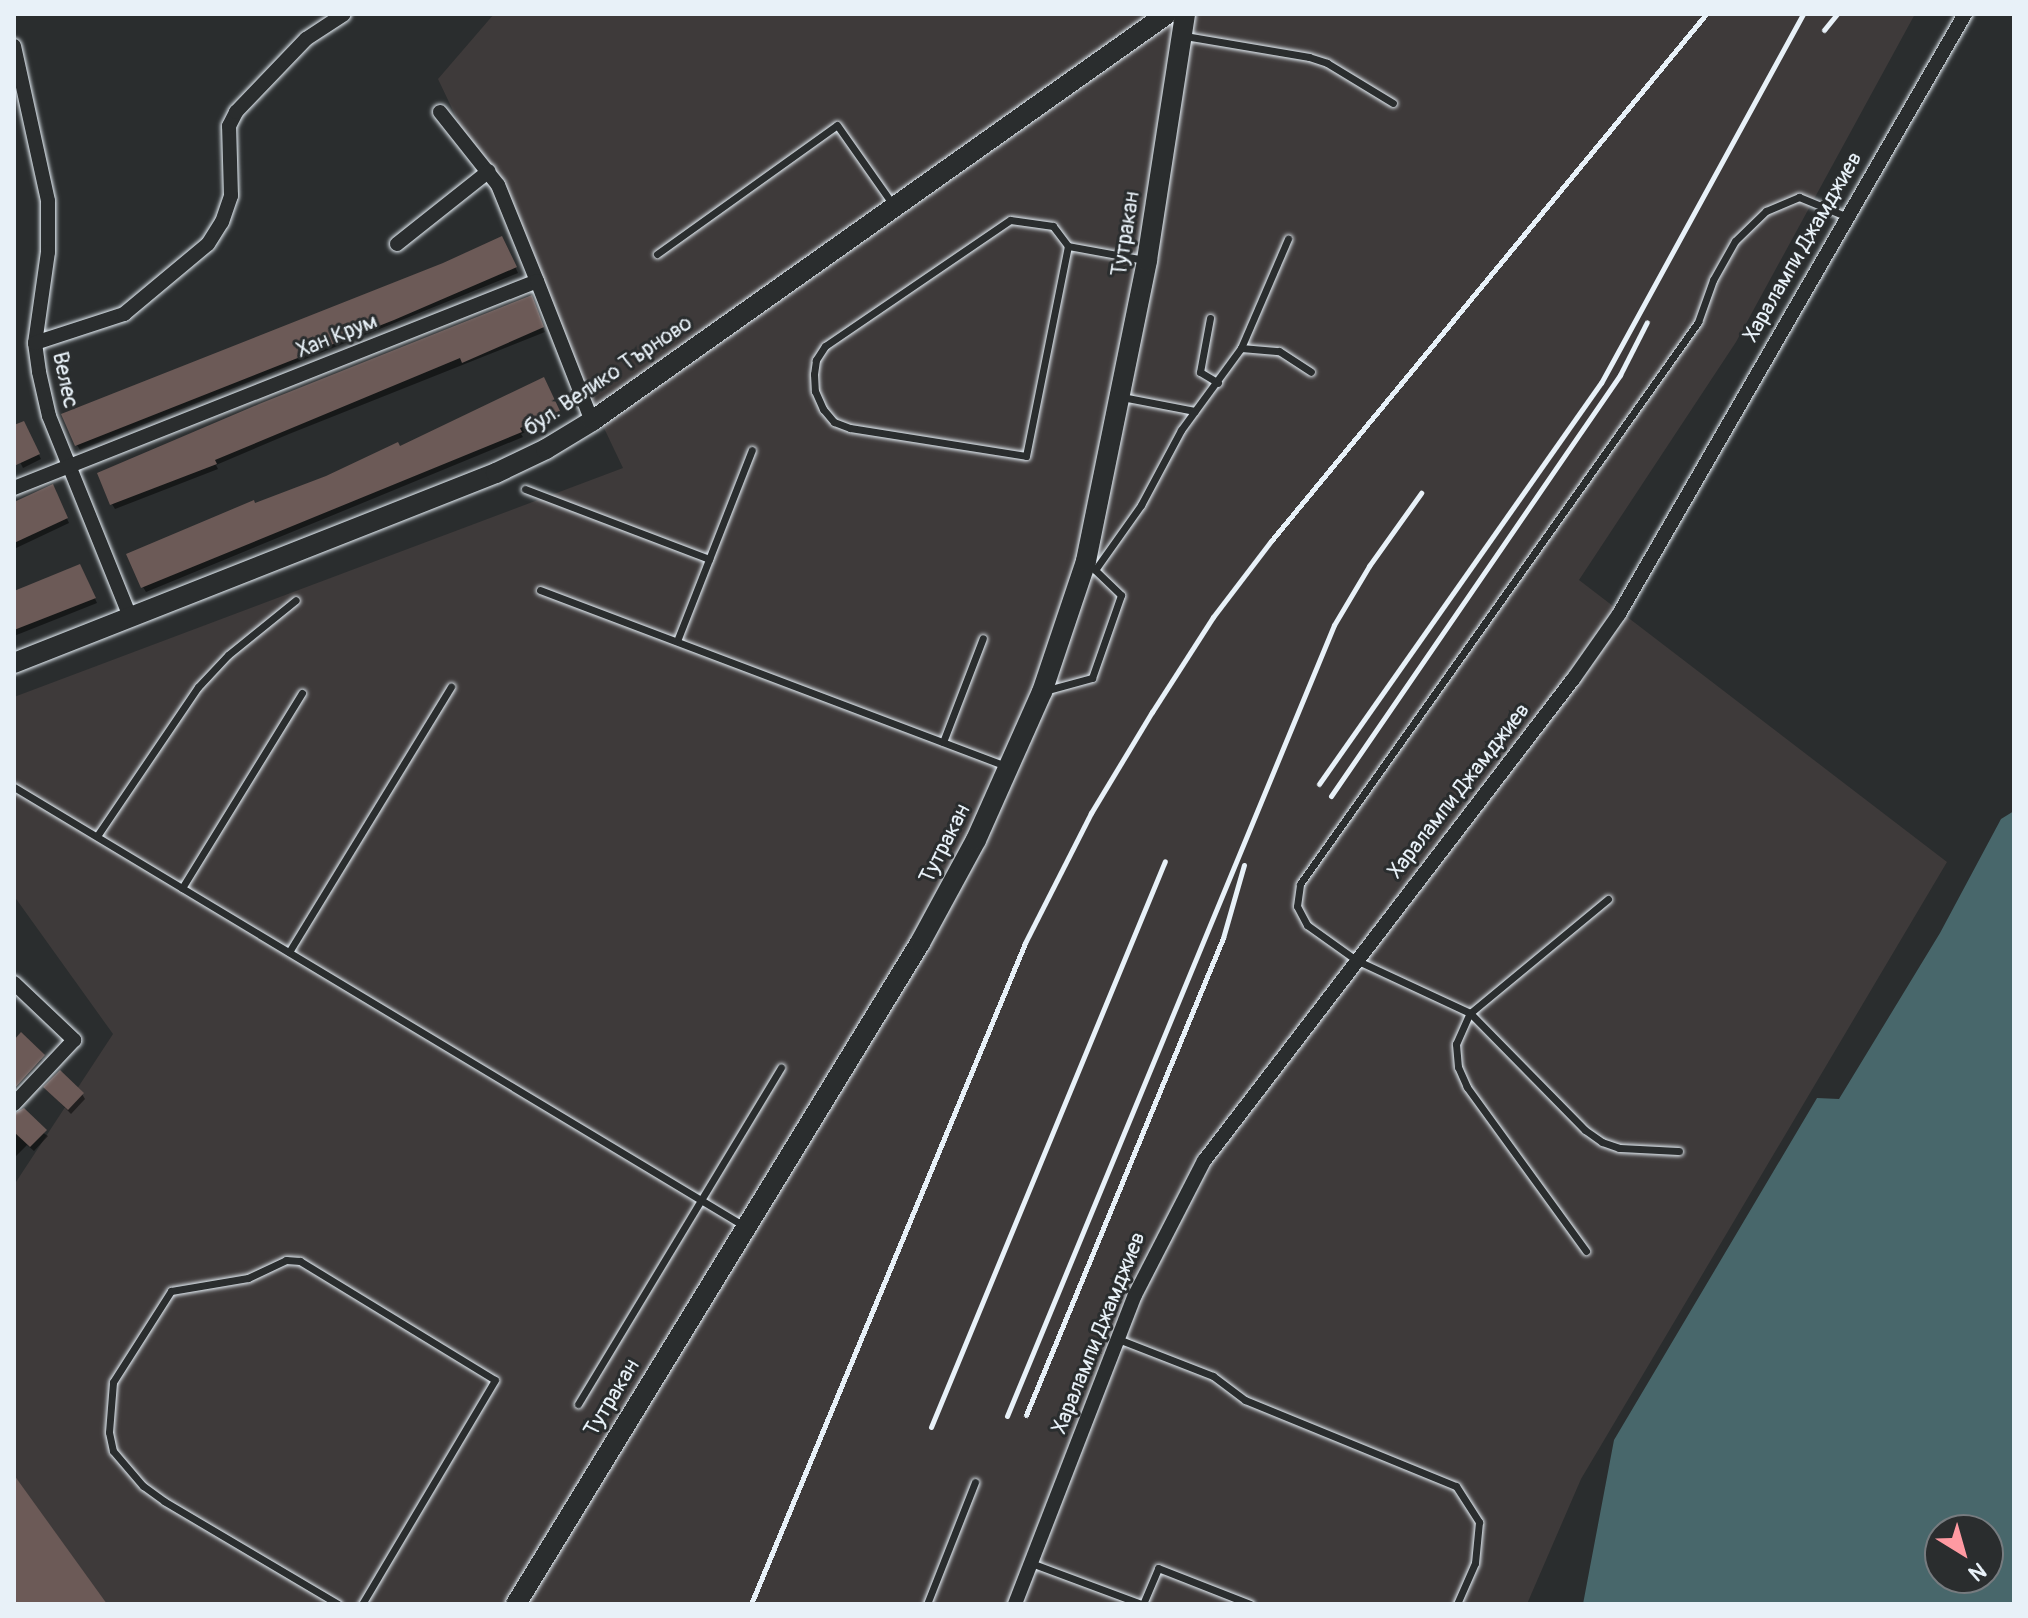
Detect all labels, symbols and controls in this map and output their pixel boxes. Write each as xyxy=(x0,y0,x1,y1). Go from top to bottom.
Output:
street label: Харалампи Джамджиев xyxy=(1738,147,1868,347)
street label: Тутракан xyxy=(1106,190,1146,278)
street label: Хан Крум xyxy=(293,308,381,364)
street label: бул. Велико Търново xyxy=(519,310,697,442)
street label: Велес xyxy=(46,349,84,411)
street label: Харалампи Джамджиев xyxy=(1382,698,1536,884)
street label: Тутракан xyxy=(914,800,976,888)
street label: Харалампи Джамджиев xyxy=(1046,1228,1152,1438)
street label: Тутракан xyxy=(579,1354,645,1442)
north arrow xyxy=(1924,1514,2004,1594)
text: N xyxy=(1963,1556,1992,1587)

